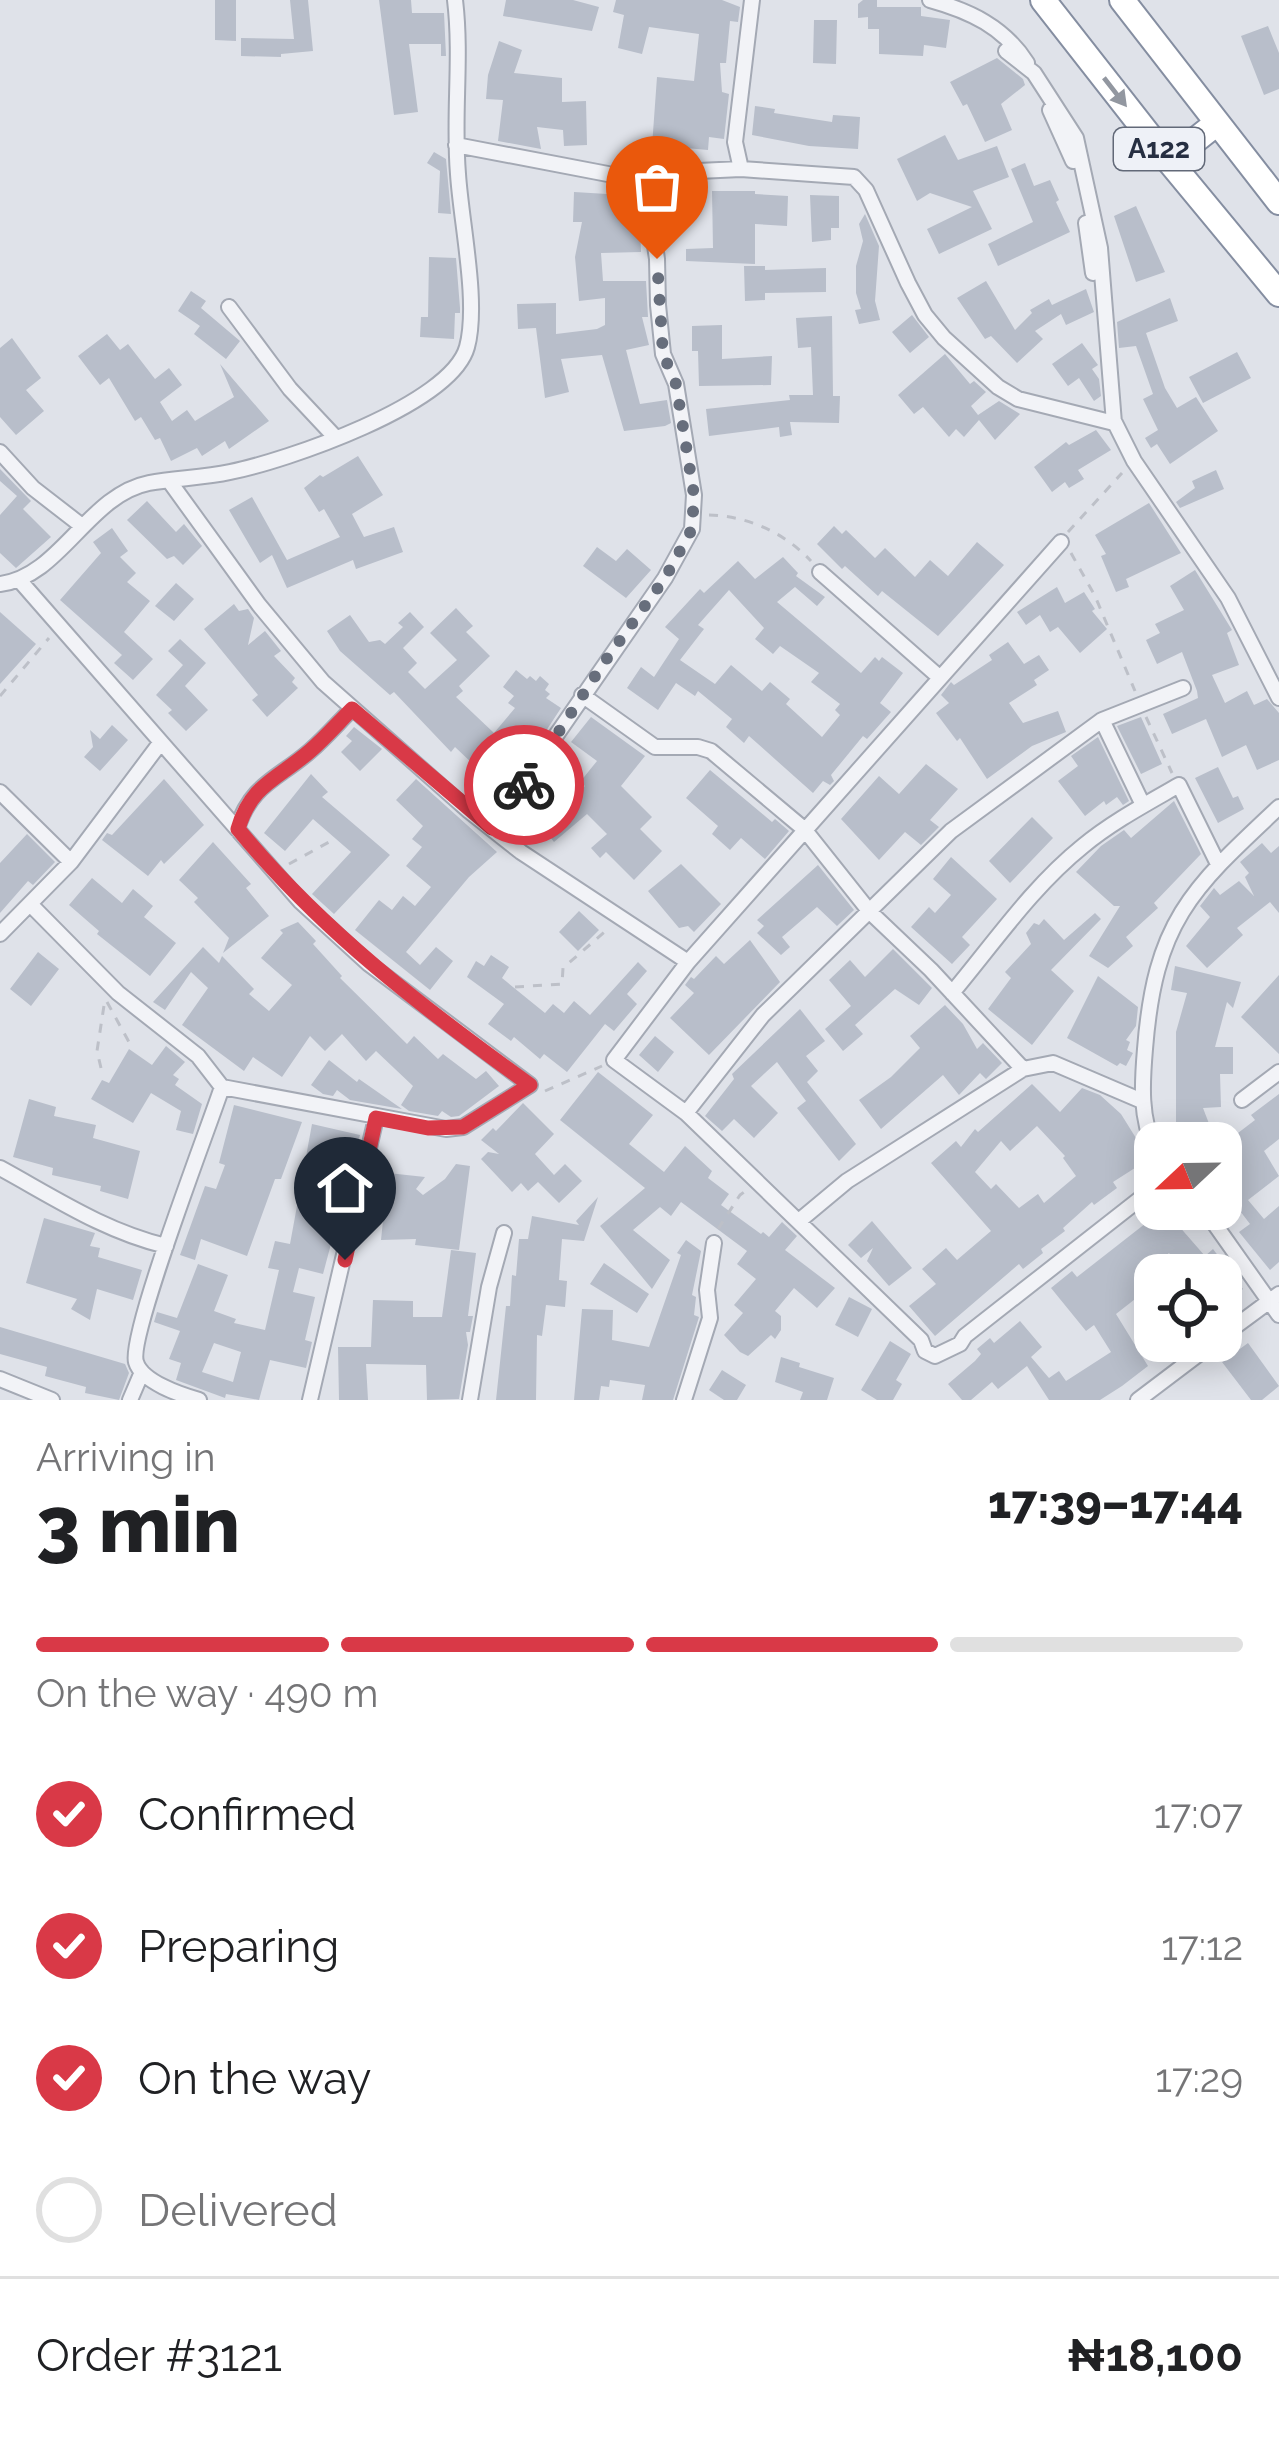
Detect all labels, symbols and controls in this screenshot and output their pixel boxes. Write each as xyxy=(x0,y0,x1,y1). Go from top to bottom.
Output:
one-way arrow xyxy=(1102,77,1127,108)
road number: A122 xyxy=(1114,128,1204,170)
pin xyxy=(606,136,708,259)
icon: bag xyxy=(624,154,690,220)
courier xyxy=(464,725,584,845)
icon: bike xyxy=(491,752,557,818)
north arrow xyxy=(1134,1122,1242,1230)
map controls xyxy=(1134,1122,1242,1362)
pin xyxy=(294,1137,396,1260)
icon: home xyxy=(312,1155,378,1221)
button: locate xyxy=(1134,1254,1242,1362)
text: Arriving in xyxy=(36,1434,216,1480)
text: 17:39–17:44 xyxy=(988,1476,1243,1529)
text: 3 min xyxy=(36,1479,240,1570)
text: On the way · 490 m xyxy=(36,1670,378,1716)
icon: check xyxy=(36,1781,102,1847)
text: Confirmed xyxy=(138,1788,356,1841)
text: 17:07 xyxy=(1154,1791,1243,1837)
icon: check xyxy=(36,1913,102,1979)
text: Preparing xyxy=(138,1920,339,1973)
text: 17:12 xyxy=(1161,1923,1243,1969)
icon: check xyxy=(36,2045,102,2111)
text: On the way xyxy=(138,2052,372,2105)
text: 17:29 xyxy=(1155,2055,1243,2101)
text: Delivered xyxy=(138,2184,338,2237)
text: Order #3121 xyxy=(36,2329,282,2382)
text: ₦18,100 xyxy=(1067,2329,1243,2382)

